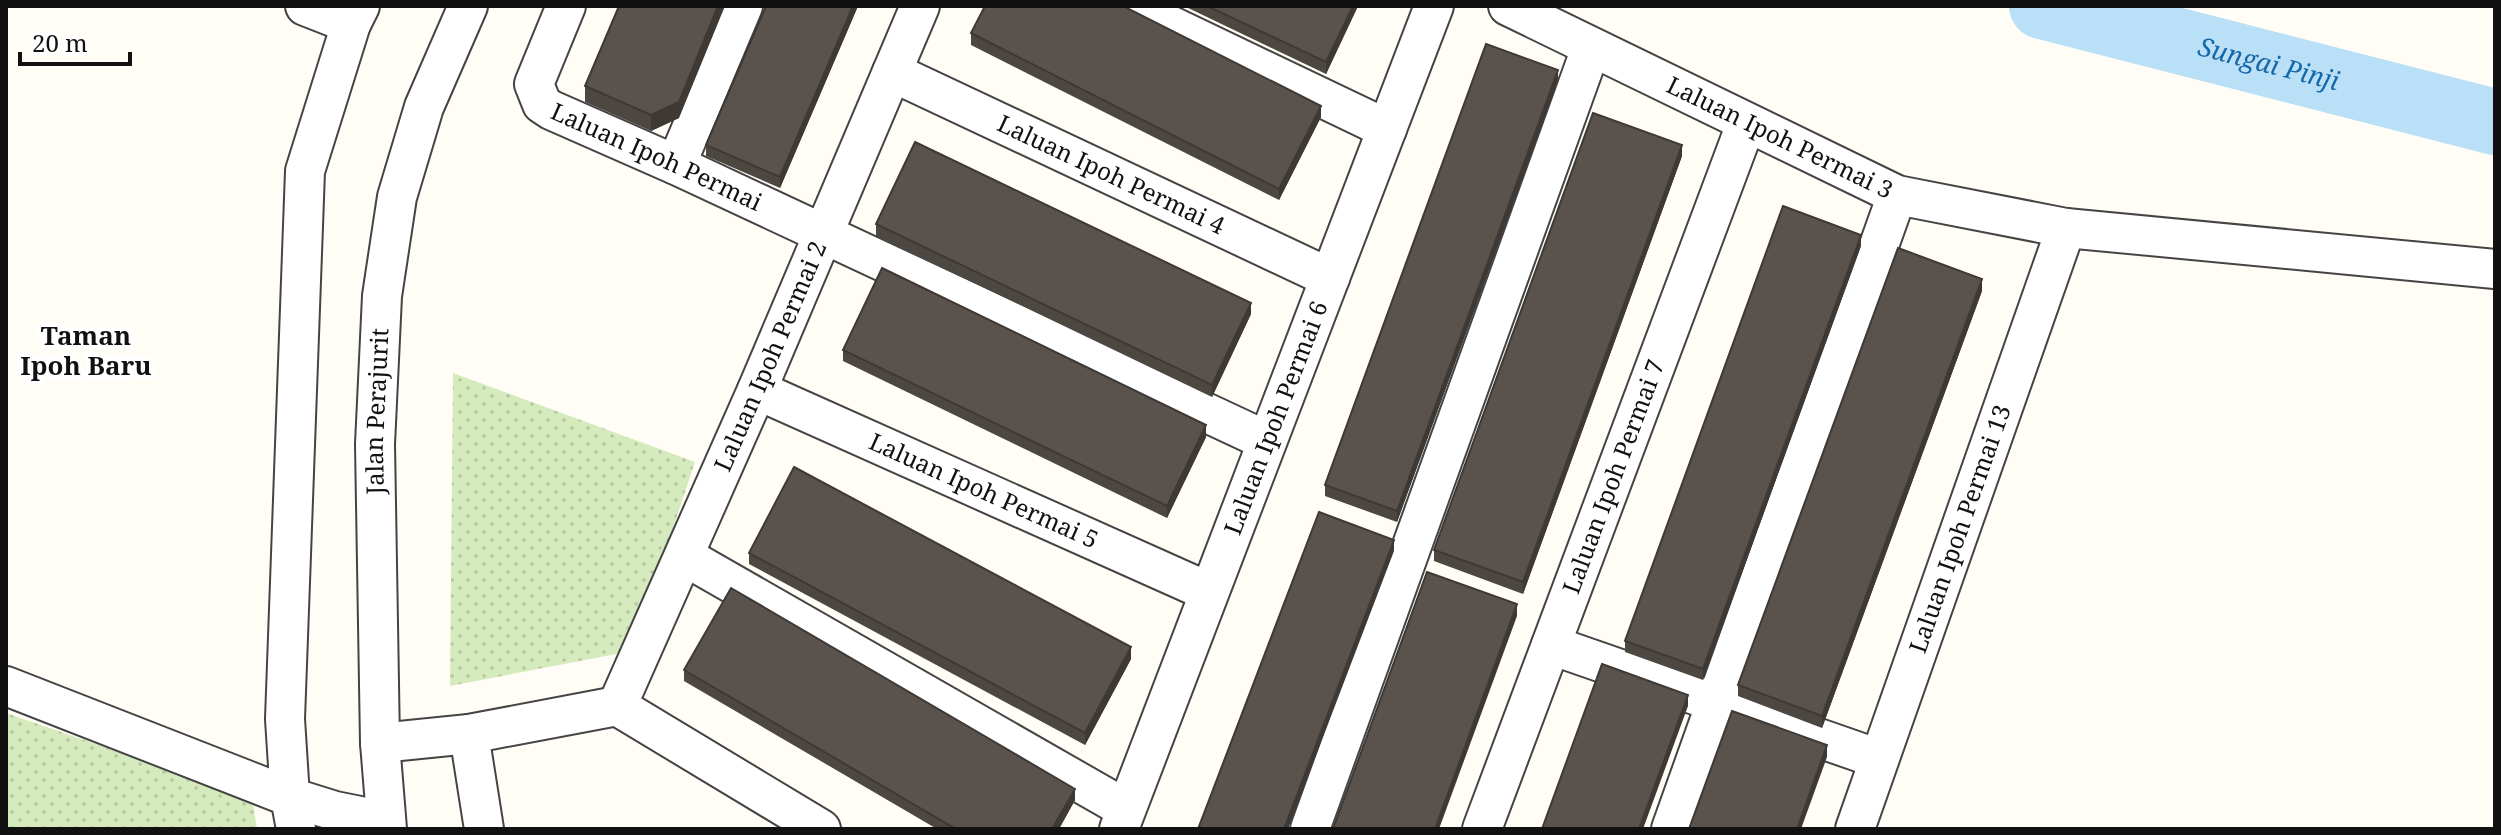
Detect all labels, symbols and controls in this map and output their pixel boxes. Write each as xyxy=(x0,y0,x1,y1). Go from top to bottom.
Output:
scale bar xyxy=(20,16,130,66)
text: 20 m xyxy=(32,26,88,59)
water label: Sungai Pinji xyxy=(2194,28,2344,98)
street label: Laluan Ipoh Permai 3 xyxy=(1662,68,1899,206)
street label: Laluan Ipoh Permai xyxy=(546,94,768,218)
street label: Laluan Ipoh Permai 4 xyxy=(993,106,1231,241)
street label: Laluan Ipoh Permai 2 xyxy=(705,236,833,476)
street label: Laluan Ipoh Permai 6 xyxy=(1215,296,1335,539)
district label: Taman Ipoh Baru xyxy=(20,317,152,383)
street label: Jalan Perajurit xyxy=(357,327,395,496)
street label: Laluan Ipoh Permai 7 xyxy=(1554,355,1671,598)
street label: Laluan Ipoh Permai 13 xyxy=(1900,400,2018,657)
street label: Laluan Ipoh Permai 5 xyxy=(864,424,1104,555)

